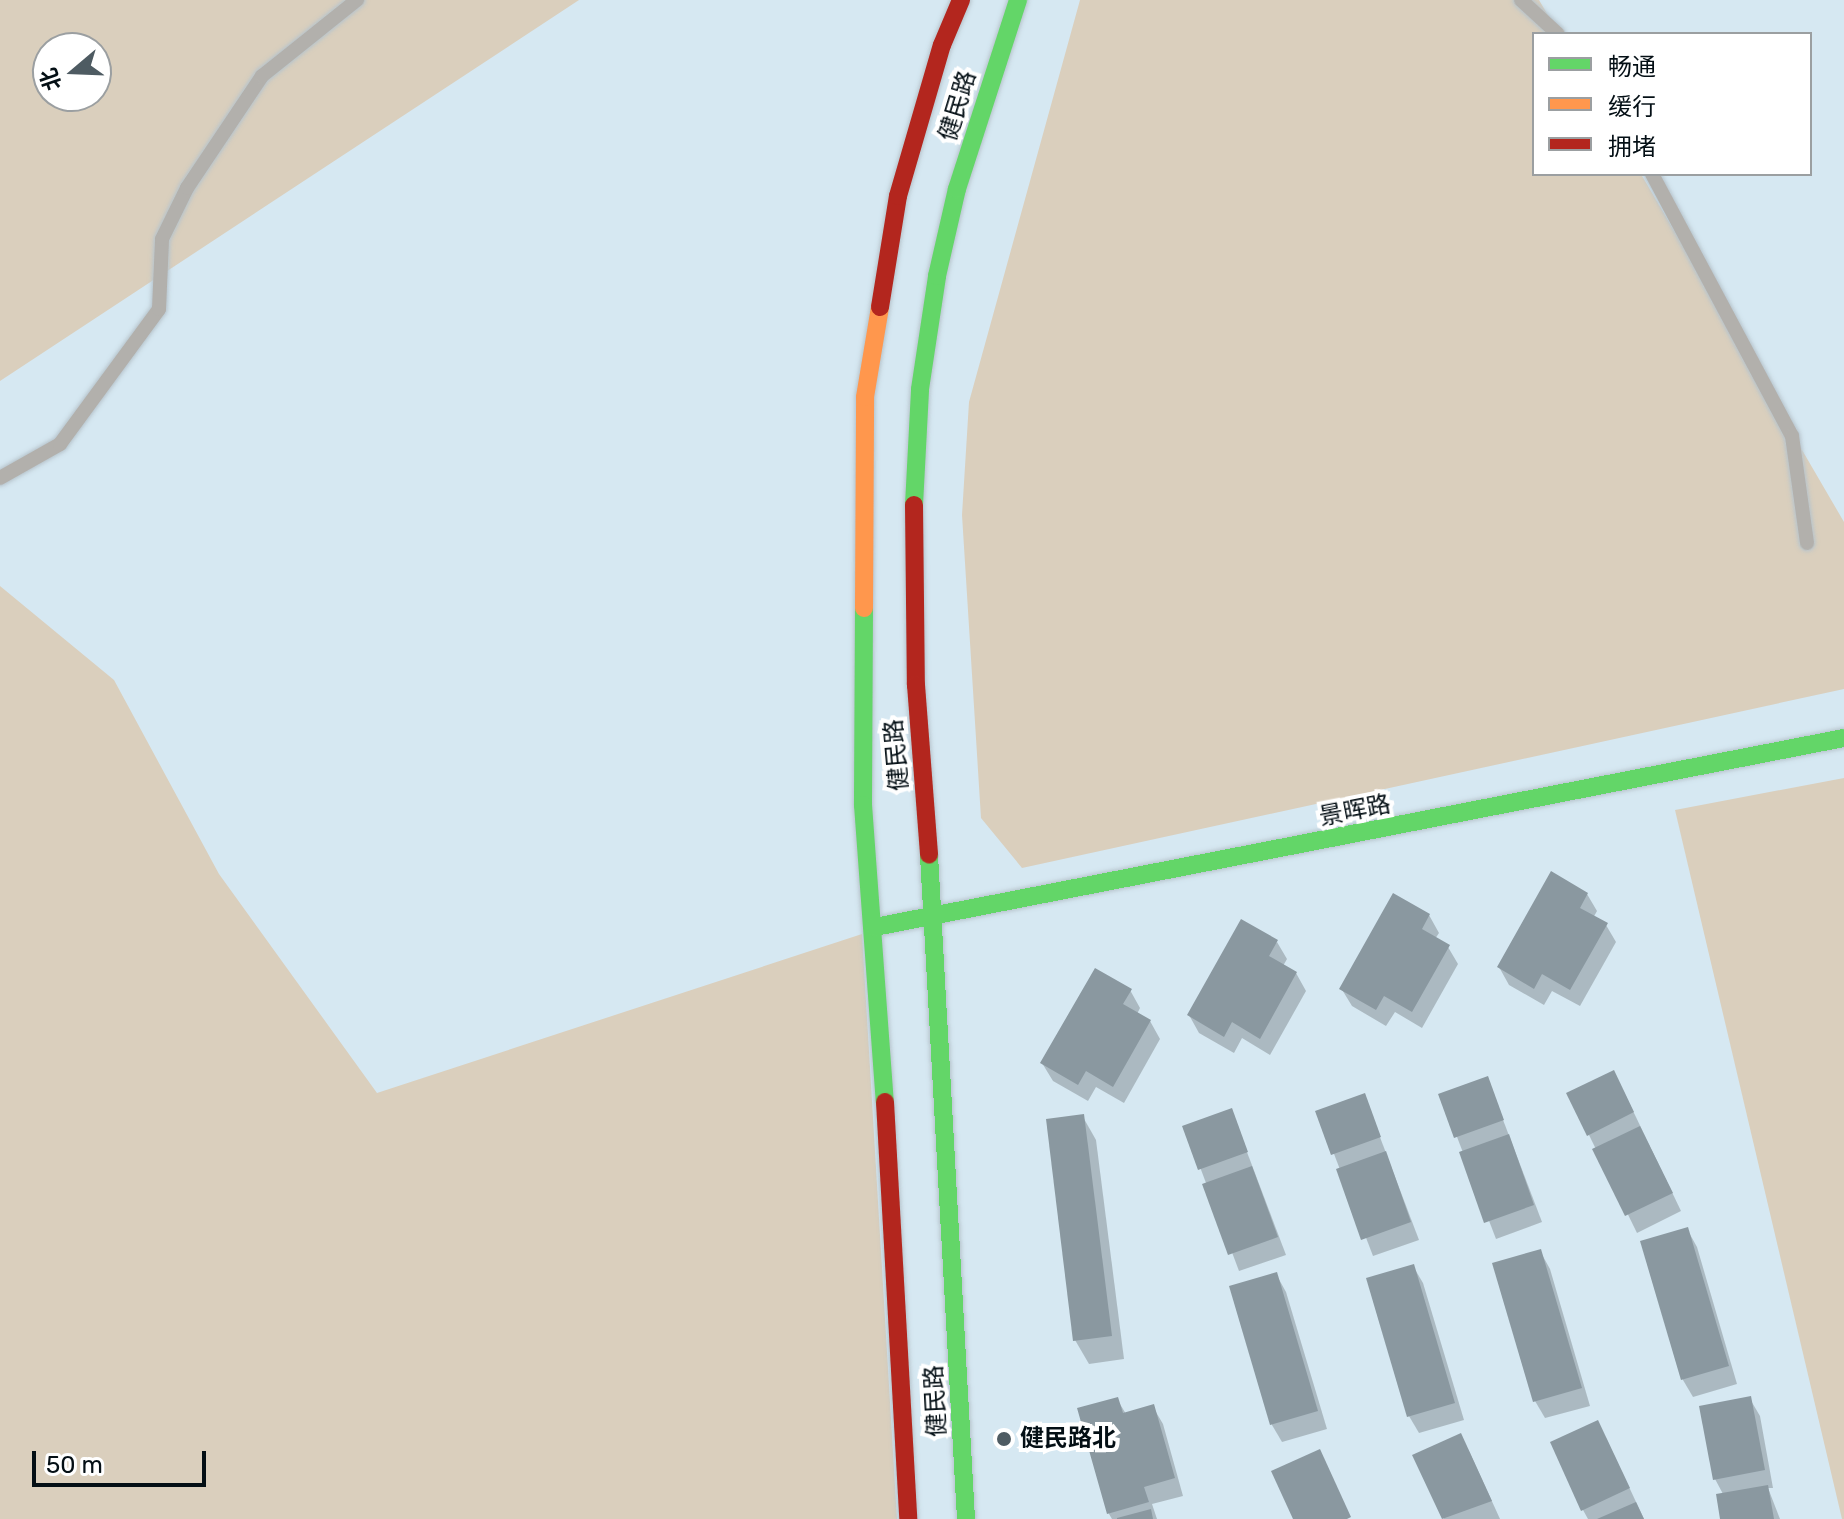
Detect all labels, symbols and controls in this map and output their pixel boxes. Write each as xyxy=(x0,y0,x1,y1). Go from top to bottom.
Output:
north arrow xyxy=(32,32,112,112)
legend xyxy=(1532,32,1812,176)
text: 畅通 xyxy=(1608,53,1656,81)
text: 北 xyxy=(34,65,67,94)
street label: 健民路 xyxy=(934,67,982,145)
text: 缓行 xyxy=(1608,93,1656,121)
text: 拥堵 xyxy=(1608,133,1656,161)
street label: 健民路 xyxy=(880,718,914,792)
street label: 景晖路 xyxy=(1317,790,1393,832)
street label: 健民路 xyxy=(920,1364,952,1438)
place label: 健民路北 xyxy=(1020,1425,1116,1453)
marker: 健民路北 xyxy=(995,1430,1013,1448)
scale bar xyxy=(36,1435,210,1485)
text: 50 m xyxy=(46,1451,103,1479)

